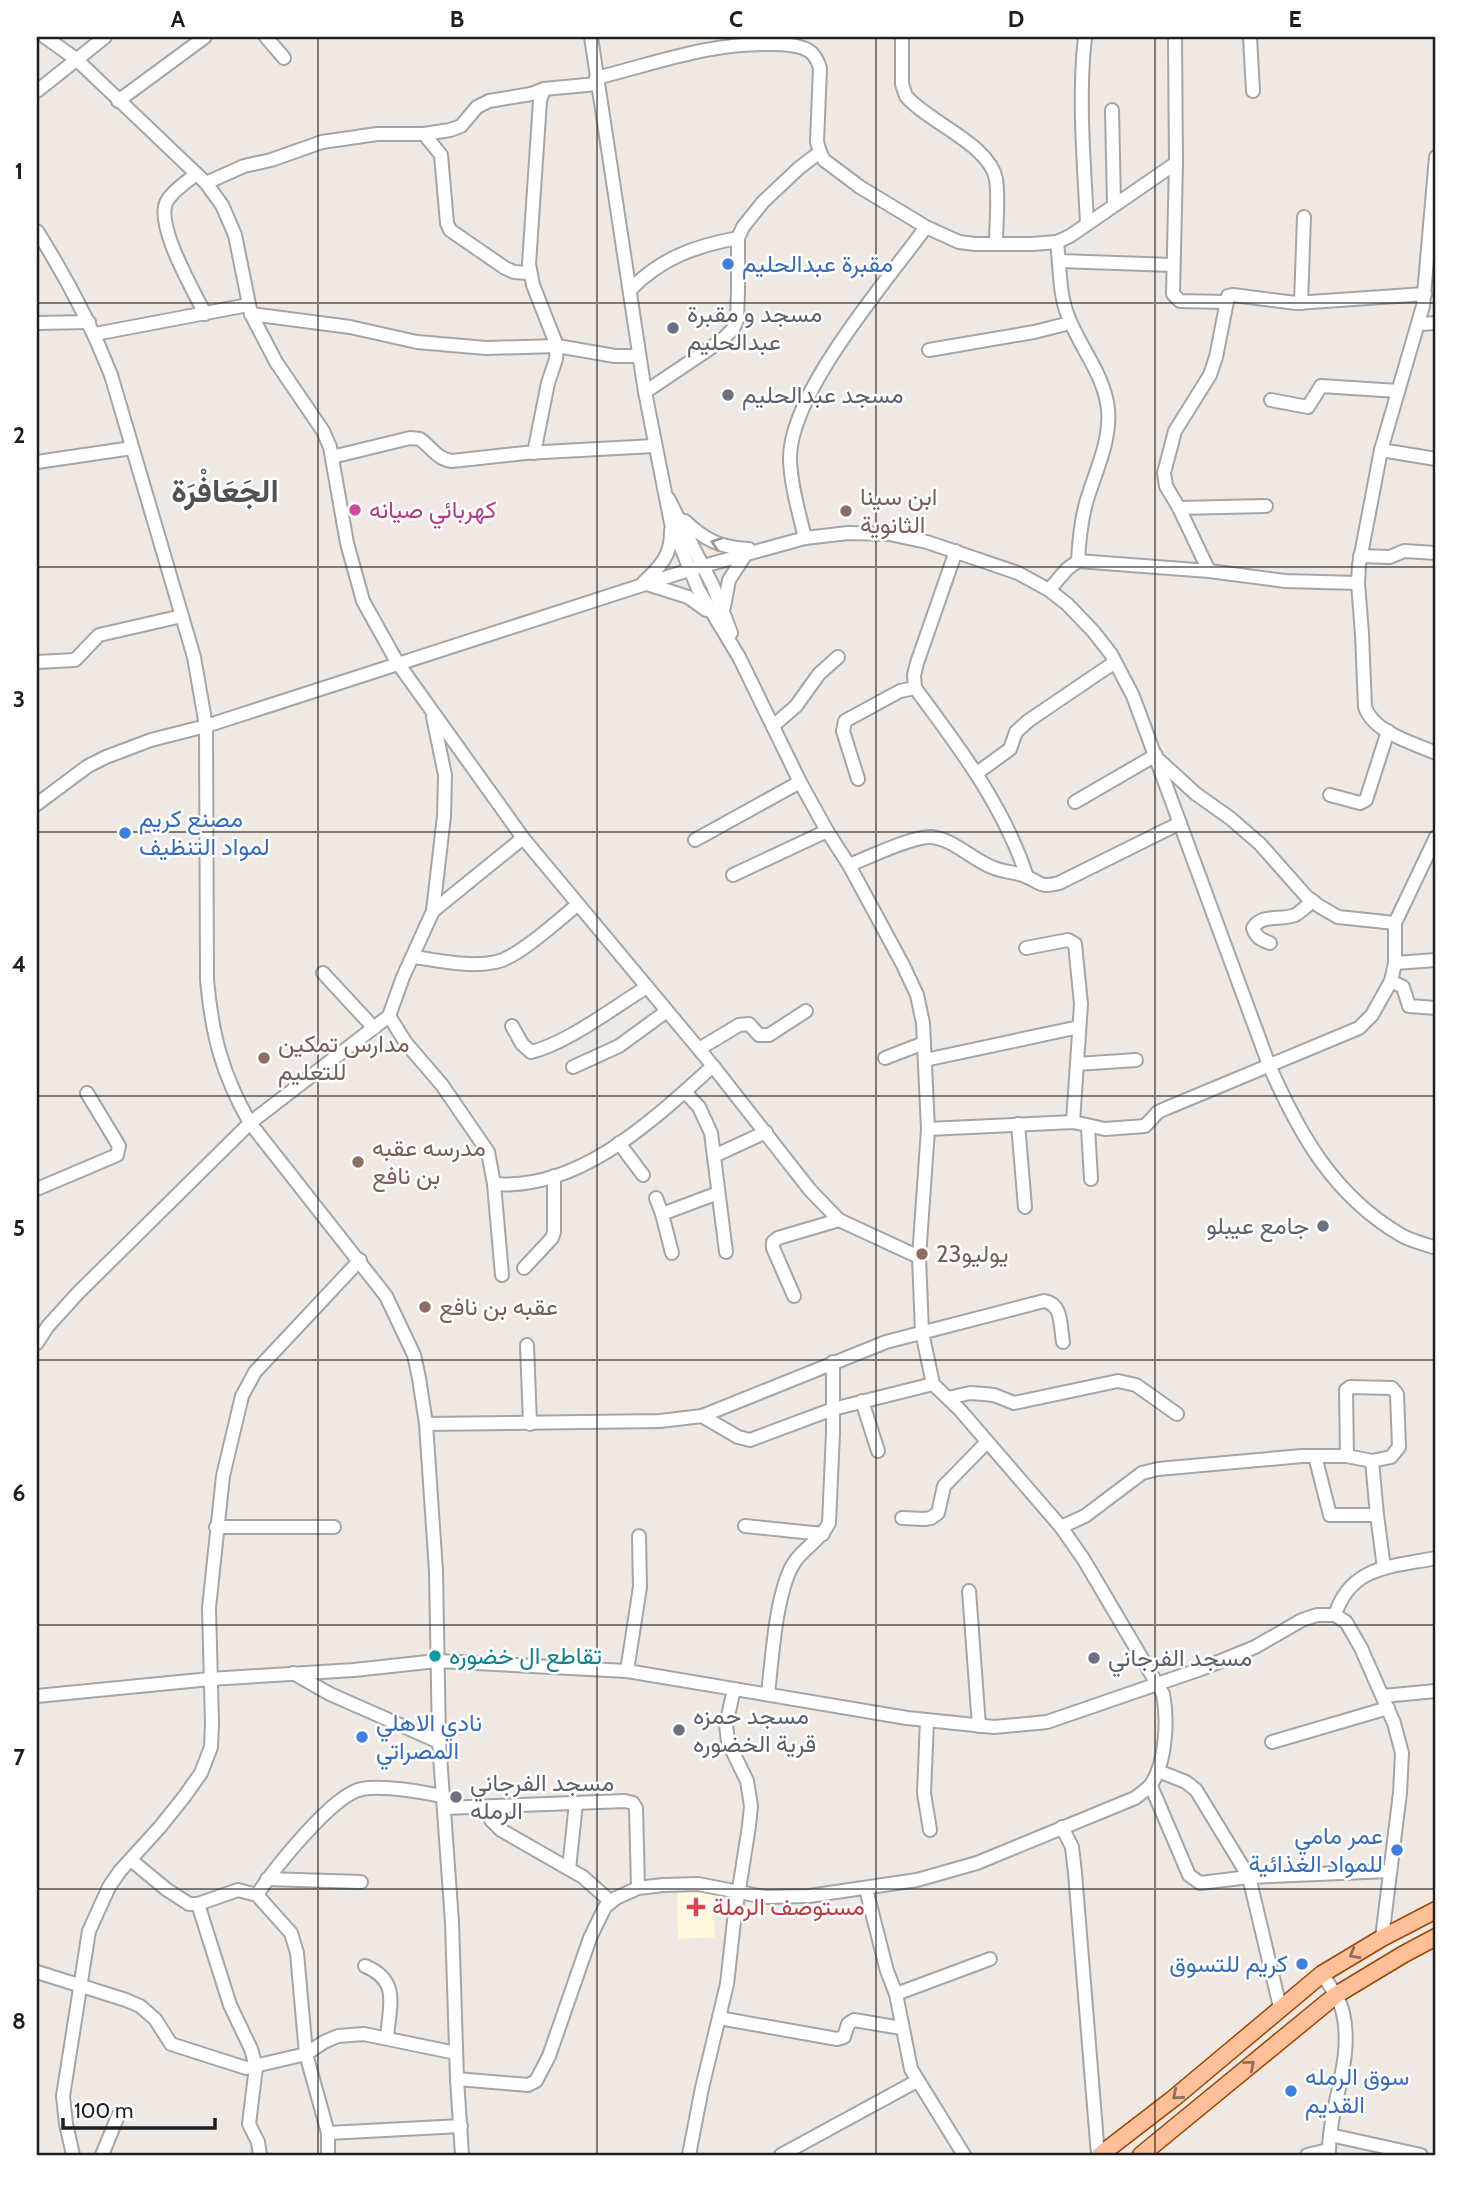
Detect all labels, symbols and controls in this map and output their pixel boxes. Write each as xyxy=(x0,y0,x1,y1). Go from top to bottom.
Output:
text: A xyxy=(171,5,186,33)
text: B xyxy=(450,5,464,33)
text: C xyxy=(729,5,743,33)
text: D xyxy=(1008,5,1024,33)
text: E xyxy=(1288,5,1302,33)
text: 1 xyxy=(15,157,23,185)
place label: مقبرة عبدالحليم xyxy=(742,249,893,280)
marker: مقبرة عبدالحليم xyxy=(720,256,736,272)
place label: مسجد و مقبرة عبدالحليم xyxy=(687,299,822,358)
marker: مسجد و مقبرة عبدالحليم xyxy=(665,320,681,336)
place label: مسجد عبدالحليم xyxy=(742,380,904,411)
marker: مسجد عبدالحليم xyxy=(720,387,736,403)
text: 2 xyxy=(13,421,25,449)
district label: الجَعَافْرَة xyxy=(171,468,279,511)
place label: ابن سينا الثانوية xyxy=(860,482,937,540)
place label: كهربائي صيانه xyxy=(369,495,496,529)
marker: كهربائي صيانه xyxy=(347,502,363,518)
marker: ابن سينا الثانوية xyxy=(838,503,854,519)
one-way arrow xyxy=(711,537,723,551)
text: 3 xyxy=(13,685,25,713)
place label: مصنع كريم لمواد التنظيف xyxy=(139,804,270,862)
marker: مصنع كريم لمواد التنظيف xyxy=(117,825,133,841)
text: 4 xyxy=(12,950,26,978)
place label: مدارس تمكين للتعليم xyxy=(278,1029,409,1088)
marker: مدارس تمكين للتعليم xyxy=(256,1050,272,1066)
place label: مدرسه عقبه بن نافع xyxy=(372,1133,486,1193)
marker: مدرسه عقبه بن نافع xyxy=(350,1154,366,1170)
place label: جامع عيبلو xyxy=(1206,1211,1309,1243)
text: 5 xyxy=(13,1214,25,1242)
marker: جامع عيبلو xyxy=(1315,1218,1331,1234)
place label: 23يوليو xyxy=(936,1239,1009,1269)
marker: 23يوليو xyxy=(914,1246,930,1262)
place label: عقبه بن نافع xyxy=(439,1292,558,1324)
marker: عقبه بن نافع xyxy=(417,1299,433,1315)
text: 6 xyxy=(13,1479,25,1507)
place label: تقاطع ال خضوره xyxy=(449,1641,602,1673)
place label: مسجد الفرجاني xyxy=(1108,1643,1252,1677)
marker: تقاطع ال خضوره xyxy=(427,1648,443,1664)
marker: مسجد الفرجاني xyxy=(1086,1650,1102,1666)
place label: مسجد حمزه قرية الخضوره xyxy=(693,1701,816,1759)
place label: نادي الاهلي المصراتي xyxy=(376,1708,482,1770)
marker: مسجد حمزه قرية الخضوره xyxy=(671,1722,687,1738)
marker: نادي الاهلي المصراتي xyxy=(354,1729,370,1745)
text: 7 xyxy=(13,1743,25,1771)
place label: مسجد الفرجاني الرمله xyxy=(470,1768,614,1826)
marker: مسجد الفرجاني الرمله xyxy=(448,1789,464,1805)
place label: عمر مامي للمواد الغذائية xyxy=(1249,1821,1383,1879)
marker: عمر مامي للمواد الغذائية xyxy=(1389,1842,1405,1858)
place label: مستوصف الرملة xyxy=(712,1892,865,1922)
marker: مستوصف الرملة xyxy=(686,1897,706,1917)
one-way arrow xyxy=(1349,1946,1362,1959)
place label: كريم للتسوق xyxy=(1169,1949,1288,1980)
marker: كريم للتسوق xyxy=(1294,1956,1310,1972)
text: 8 xyxy=(12,2007,26,2035)
one-way arrow xyxy=(1242,2061,1255,2073)
place label: سوق الرمله القديم xyxy=(1305,2062,1409,2121)
marker: سوق الرمله القديم xyxy=(1283,2083,1299,2099)
scale bar xyxy=(63,2087,215,2131)
one-way arrow xyxy=(1172,2087,1185,2099)
text: 100 m xyxy=(74,2098,133,2123)

